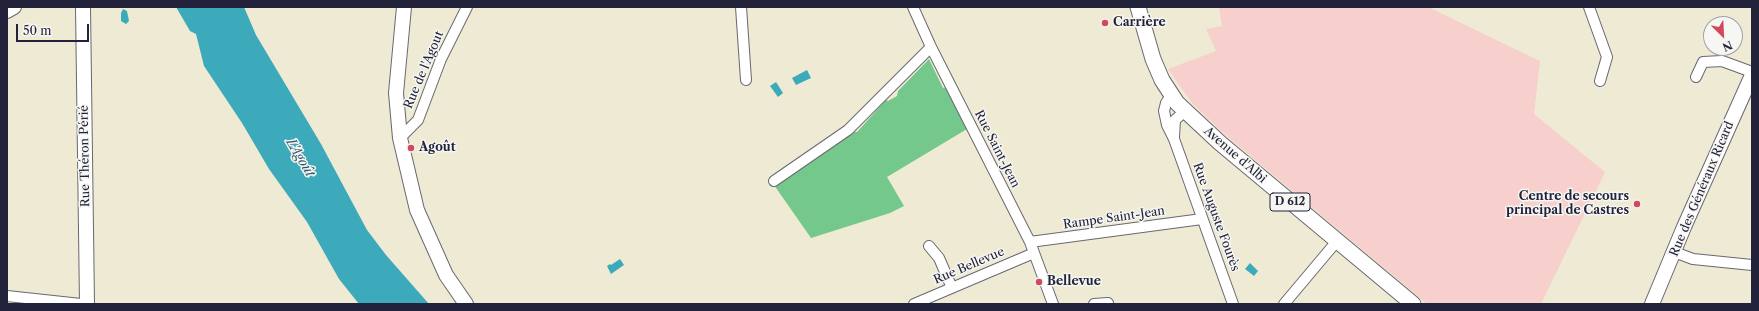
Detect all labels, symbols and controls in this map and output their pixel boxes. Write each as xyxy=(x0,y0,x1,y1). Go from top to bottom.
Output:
scale bar xyxy=(18,16,91,42)
place label: Carrière xyxy=(1113,16,1166,30)
north arrow xyxy=(1703,16,1743,56)
marker: Carrière xyxy=(1100,18,1110,28)
text: 50 m xyxy=(23,23,52,38)
street label: Rue de l'Agout xyxy=(401,29,447,111)
text: N xyxy=(1720,38,1735,54)
street label: Rue Théron Périé xyxy=(77,105,93,207)
street label: Rue Saint-Jean xyxy=(971,108,1023,190)
street label: Rue des Généraux Ricard xyxy=(1667,119,1737,259)
street label: Avenue d'Albi xyxy=(1201,124,1269,186)
water label: L'Agoût xyxy=(282,136,318,180)
place label: Agoût xyxy=(419,141,456,155)
marker: Agoût xyxy=(406,143,416,153)
street label: Rue Auguste Fourès xyxy=(1190,161,1242,273)
place label: Centre de secours principal de Castres xyxy=(1506,190,1629,218)
road number: D 612 xyxy=(1270,193,1310,211)
marker: Centre de secours principal de Castres xyxy=(1632,199,1642,209)
street label: Rampe Saint-Jean xyxy=(1062,204,1166,232)
street label: Rue Bellevue xyxy=(931,245,1007,287)
place label: Bellevue xyxy=(1047,275,1101,289)
marker: Bellevue xyxy=(1034,277,1044,287)

